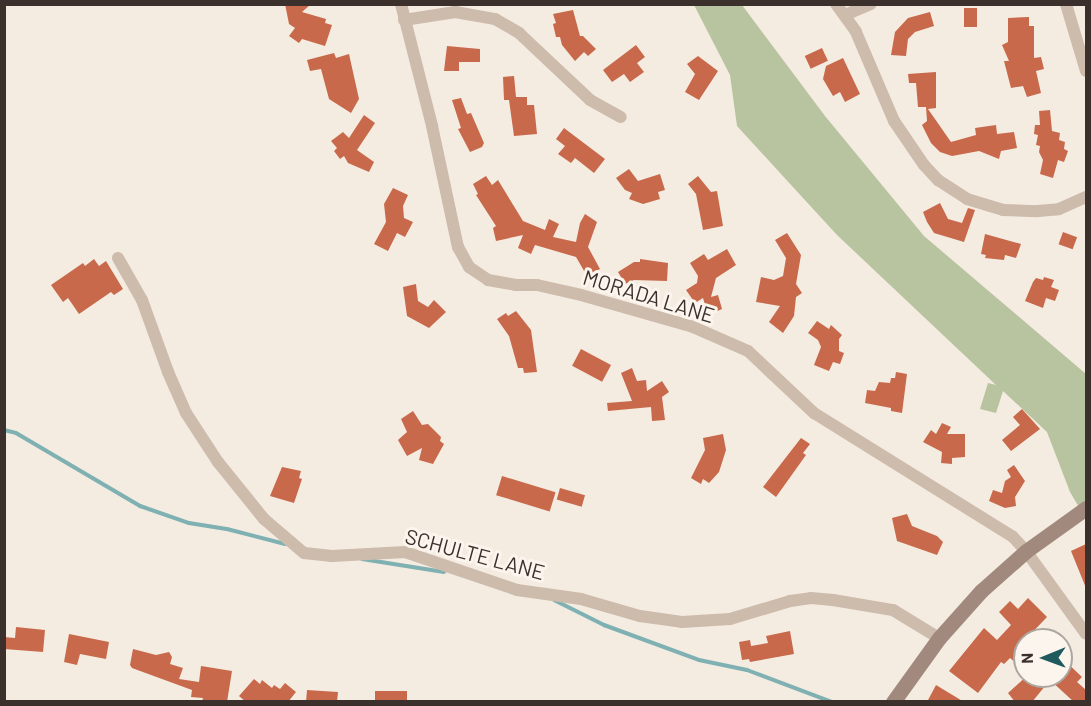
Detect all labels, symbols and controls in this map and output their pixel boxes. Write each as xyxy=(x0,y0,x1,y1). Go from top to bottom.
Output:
street label: MORADA LANE xyxy=(580,264,718,328)
street label: SCHULTE LANE xyxy=(402,523,548,585)
north arrow xyxy=(1013,628,1073,688)
text: N xyxy=(1017,653,1036,664)

